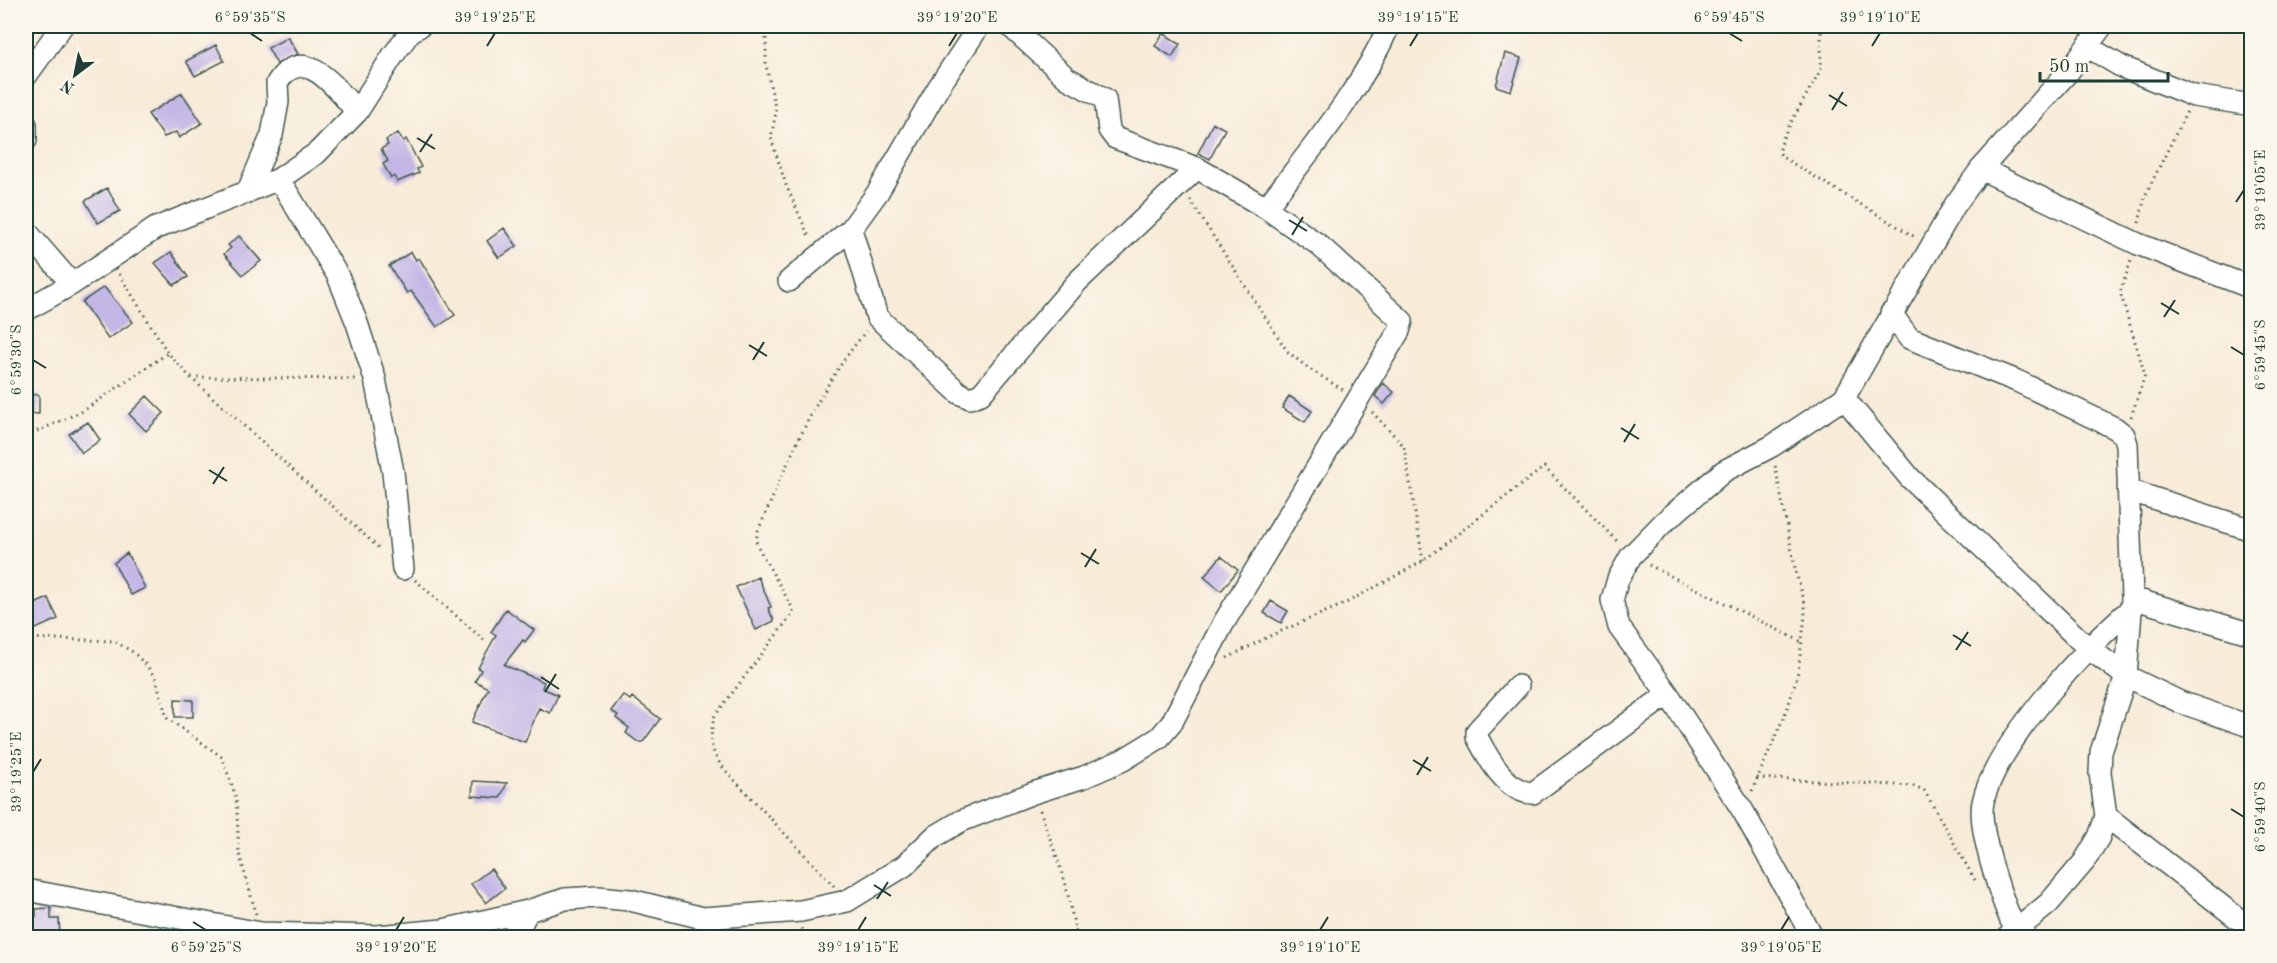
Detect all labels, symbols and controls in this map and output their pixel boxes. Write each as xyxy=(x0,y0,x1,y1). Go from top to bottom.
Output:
text: 6°59'35"S xyxy=(214,11,286,26)
text: 39°19'25"E xyxy=(455,11,535,26)
text: 39°19'20"E xyxy=(917,11,997,26)
text: 39°19'15"E xyxy=(1378,11,1458,26)
text: 6°59'45"S xyxy=(1693,11,1765,26)
text: 39°19'10"E xyxy=(1840,11,1920,26)
north arrow xyxy=(45,45,105,105)
scale bar xyxy=(2040,45,2168,83)
text: 50 m xyxy=(2049,58,2089,76)
text: N xyxy=(58,76,78,96)
text: 39°19'05"E xyxy=(2254,150,2269,230)
text: 6°59'45"S xyxy=(2254,319,2269,391)
text: 6°59'30"S xyxy=(10,324,25,396)
text: 39°19'25"E xyxy=(10,732,25,812)
text: 6°59'40"S xyxy=(2254,781,2269,853)
text: 6°59'25"S xyxy=(170,941,242,956)
text: 39°19'20"E xyxy=(356,941,436,956)
text: 39°19'15"E xyxy=(818,941,898,956)
text: 39°19'10"E xyxy=(1280,941,1360,956)
text: 39°19'05"E xyxy=(1741,941,1821,956)

